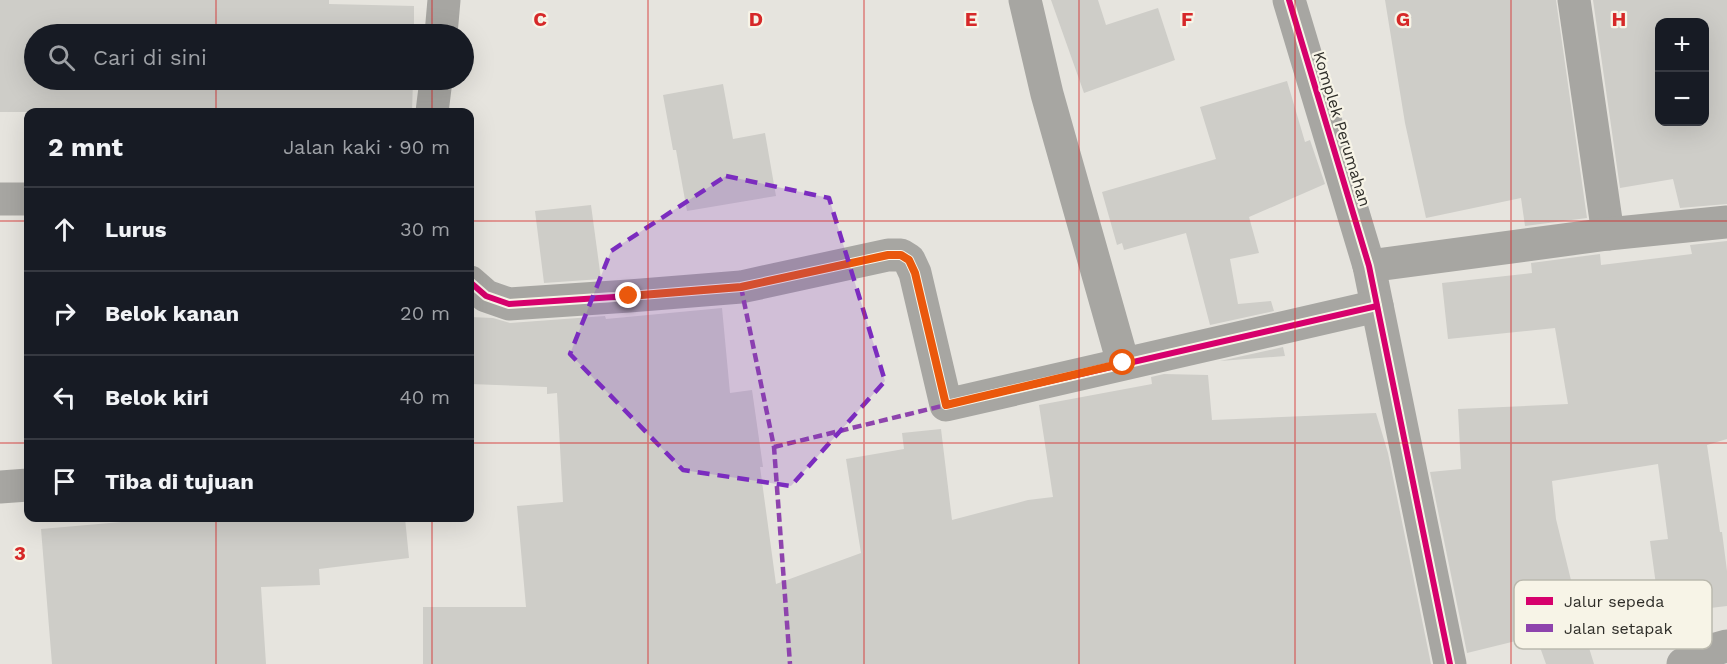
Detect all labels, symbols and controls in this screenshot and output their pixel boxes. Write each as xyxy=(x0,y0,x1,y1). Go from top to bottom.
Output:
text: C xyxy=(533,7,547,31)
text: D xyxy=(749,7,763,31)
text: E xyxy=(965,7,977,31)
text: F xyxy=(1181,7,1193,31)
text: G xyxy=(1396,7,1410,31)
text: H xyxy=(1612,7,1626,31)
map controls xyxy=(1655,18,1709,126)
button: + xyxy=(1655,18,1709,72)
search box xyxy=(24,24,474,90)
icon: search xyxy=(45,41,78,74)
text: Cari di sini xyxy=(93,45,207,70)
street label: Komplek Perumahan xyxy=(1309,49,1375,209)
button: − xyxy=(1655,72,1709,126)
text: 2 mnt xyxy=(48,132,123,162)
text: Jalan kaki · 90 m xyxy=(283,135,450,159)
icon: ahead xyxy=(48,213,81,246)
text: Lurus xyxy=(105,217,167,242)
text: 30 m xyxy=(400,217,450,241)
route end xyxy=(615,282,641,308)
icon: right xyxy=(48,297,81,330)
text: Belok kanan xyxy=(105,301,239,326)
text: 20 m xyxy=(400,301,450,325)
route start xyxy=(1109,349,1135,375)
icon: left xyxy=(48,381,81,414)
text: Belok kiri xyxy=(105,385,209,410)
text: 40 m xyxy=(399,385,450,409)
icon: arrive xyxy=(48,465,81,498)
text: Tiba di tujuan xyxy=(105,469,254,494)
text: 3 xyxy=(14,541,26,565)
legend xyxy=(1514,580,1712,649)
text: Jalur sepeda xyxy=(1564,592,1664,611)
text: Jalan setapak xyxy=(1564,619,1672,638)

